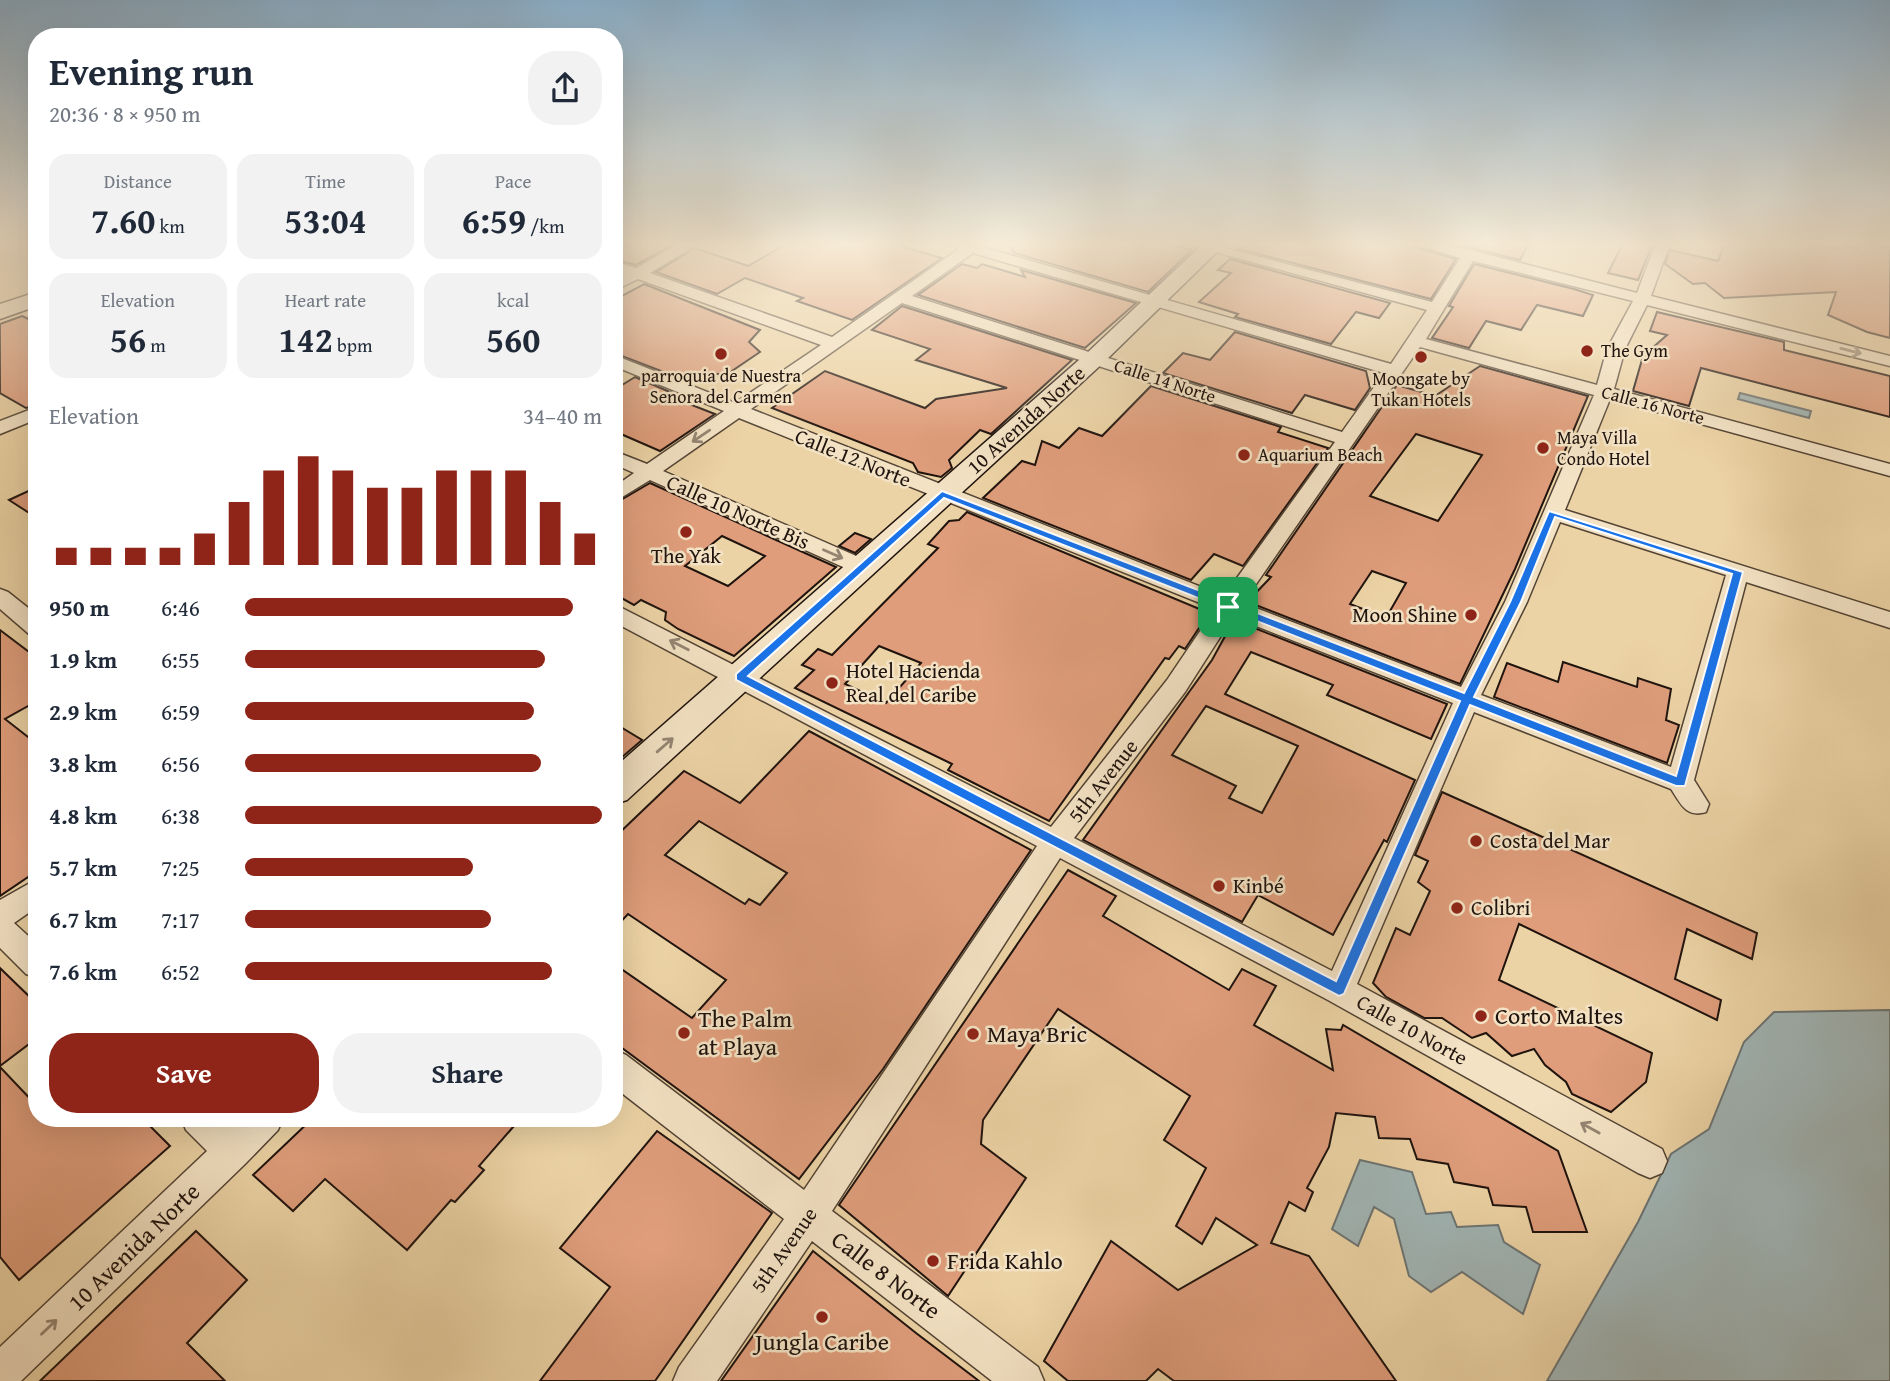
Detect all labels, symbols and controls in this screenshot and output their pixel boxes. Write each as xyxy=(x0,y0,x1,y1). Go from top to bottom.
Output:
text: Evening run xyxy=(49,43,253,99)
button: share xyxy=(528,51,602,125)
text: 20:36 · 8 × 950 m xyxy=(49,97,201,130)
text: Distance xyxy=(104,167,172,195)
text: Time xyxy=(305,167,346,195)
text: Pace xyxy=(495,167,531,195)
text: 7.60 xyxy=(91,195,155,246)
text: 53:04 xyxy=(284,195,367,246)
text: 6:59 xyxy=(462,195,526,246)
text: km xyxy=(155,212,185,240)
text: /km xyxy=(526,212,564,240)
text: Elevation xyxy=(101,286,175,314)
text: Heart rate xyxy=(285,286,366,314)
text: kcal xyxy=(497,286,529,314)
text: 56 xyxy=(110,314,146,365)
text: 142 xyxy=(278,314,333,365)
text: 560 xyxy=(486,314,540,365)
text: m xyxy=(146,331,166,359)
text: bpm xyxy=(333,331,373,359)
place label: The Gym xyxy=(1601,337,1668,364)
marker: The Gym xyxy=(1579,343,1595,359)
one-way arrow xyxy=(1839,345,1862,358)
marker: parroquia de Nuestra Senora del Carmen xyxy=(713,346,729,362)
marker: Moongate by Tukan Hotels xyxy=(1413,349,1429,365)
street label: Calle 14 Norte xyxy=(1111,351,1219,410)
street label: 10 Avenida Norte xyxy=(959,358,1092,481)
place label: parroquia de Nuestra Senora del Carmen xyxy=(641,362,801,410)
place label: Moongate by Tukan Hotels xyxy=(1371,365,1471,413)
street label: Calle 16 Norte xyxy=(1599,378,1707,431)
text: Elevation xyxy=(49,399,139,432)
text: 34–40 m xyxy=(523,399,602,432)
street label: Calle 12 Norte xyxy=(790,420,916,495)
place label: Maya Villa Condo Hotel xyxy=(1557,424,1650,472)
one-way arrow xyxy=(691,430,711,444)
marker: Maya Villa Condo Hotel xyxy=(1535,440,1551,456)
place label: Aquarium Beach xyxy=(1258,441,1383,468)
marker: Aquarium Beach xyxy=(1236,447,1252,463)
street label: Calle 10 Norte Bis xyxy=(662,466,815,557)
marker: The Yak xyxy=(678,524,694,540)
place label: The Yak xyxy=(651,540,721,571)
one-way arrow xyxy=(822,548,843,561)
pin xyxy=(1198,577,1258,637)
icon: arrive xyxy=(1209,588,1247,626)
text: 950 m xyxy=(49,591,110,624)
text: 6:46 xyxy=(161,591,200,624)
place label: Moon Shine xyxy=(1352,599,1457,630)
marker: Moon Shine xyxy=(1463,607,1479,623)
one-way arrow xyxy=(669,638,690,652)
text: 1.9 km xyxy=(49,643,117,676)
text: 6:55 xyxy=(161,643,200,676)
place label: Hotel Hacienda Real del Caribe xyxy=(846,655,980,710)
marker: Hotel Hacienda Real del Caribe xyxy=(824,675,840,691)
text: 2.9 km xyxy=(49,695,117,728)
text: 6:59 xyxy=(161,695,200,728)
street label: 5th Avenue xyxy=(1060,732,1145,829)
one-way arrow xyxy=(656,737,674,753)
text: 3.8 km xyxy=(49,747,117,780)
text: 6:56 xyxy=(161,747,200,780)
text: 4.8 km xyxy=(49,799,117,832)
text: 6:38 xyxy=(161,799,200,832)
place label: Costa del Mar xyxy=(1490,825,1610,856)
marker: Costa del Mar xyxy=(1468,833,1484,849)
text: 5.7 km xyxy=(49,851,117,884)
text: 7:25 xyxy=(161,851,200,884)
place label: Kinbé xyxy=(1233,870,1284,901)
marker: Kinbé xyxy=(1211,878,1227,894)
place label: Colibri xyxy=(1471,892,1530,923)
marker: Colibri xyxy=(1449,900,1465,916)
text: 6.7 km xyxy=(49,903,117,936)
text: 7:17 xyxy=(161,903,200,936)
text: 7.6 km xyxy=(49,955,117,988)
text: 6:52 xyxy=(161,955,200,988)
street label: Calle 10 Norte xyxy=(1351,986,1474,1073)
place label: Corto Maltes xyxy=(1495,998,1623,1033)
place label: The Palm at Playa xyxy=(698,1001,792,1064)
marker: Corto Maltes xyxy=(1473,1008,1489,1024)
place label: Maya Bric xyxy=(987,1016,1087,1051)
marker: The Palm at Playa xyxy=(676,1025,692,1041)
marker: Maya Bric xyxy=(965,1026,981,1042)
button: Save xyxy=(49,1033,319,1113)
button: Share xyxy=(333,1033,602,1113)
one-way arrow xyxy=(1580,1121,1601,1134)
street label: 10 Avenida Norte xyxy=(60,1174,208,1319)
street label: 5th Avenue xyxy=(743,1200,825,1299)
street label: Calle 8 Norte xyxy=(824,1222,948,1327)
place label: Frida Kahlo xyxy=(947,1243,1063,1278)
marker: Frida Kahlo xyxy=(925,1253,941,1269)
marker: Jungla Caribe xyxy=(814,1309,830,1325)
one-way arrow xyxy=(40,1319,57,1336)
place label: Jungla Caribe xyxy=(752,1324,889,1359)

